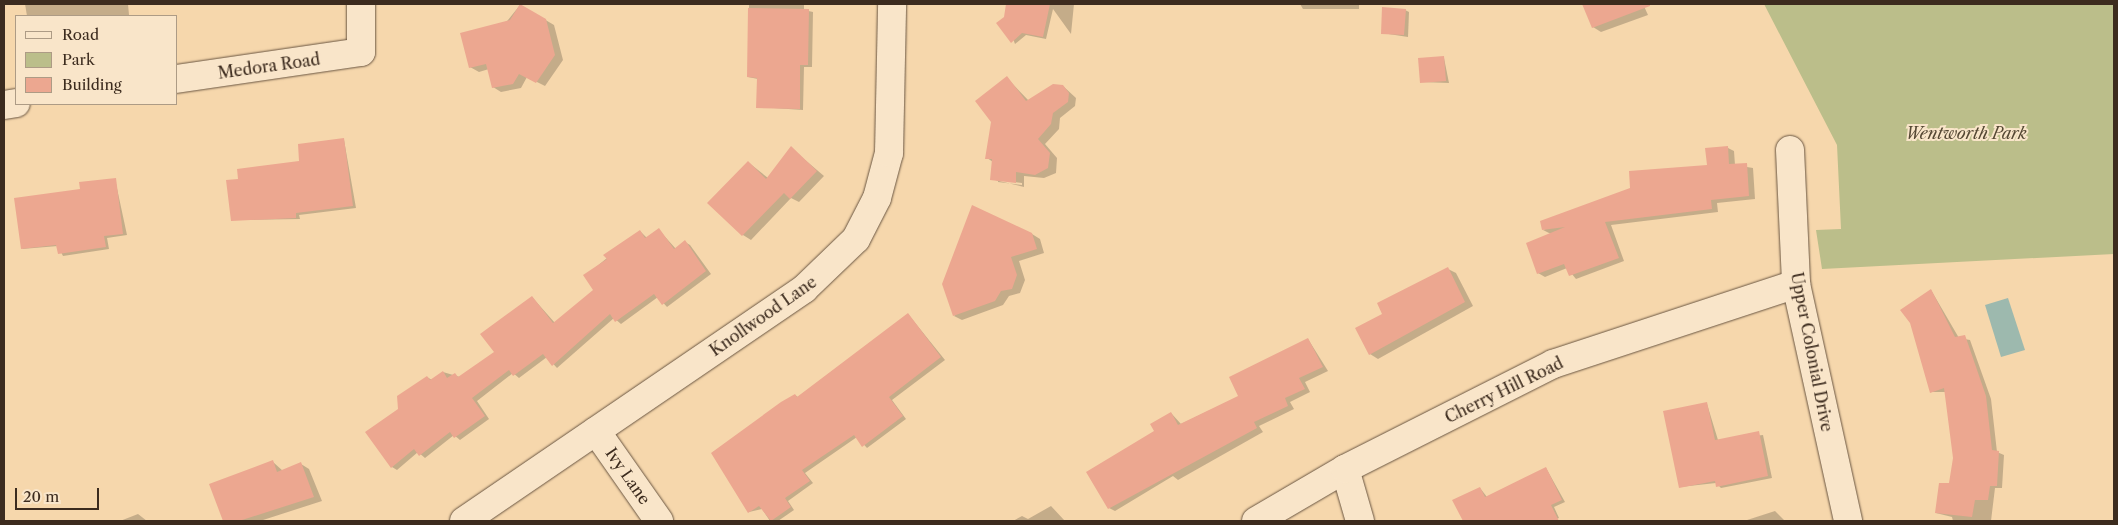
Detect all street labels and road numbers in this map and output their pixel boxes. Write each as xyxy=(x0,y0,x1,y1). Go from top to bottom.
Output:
street label: Medora Road xyxy=(217,49,321,83)
street label: Upper Colonial Drive xyxy=(1787,271,1837,433)
street label: Knollwood Lane xyxy=(706,272,820,360)
street label: Cherry Hill Road xyxy=(1441,353,1567,427)
street label: Ivy Lane xyxy=(601,444,655,508)

